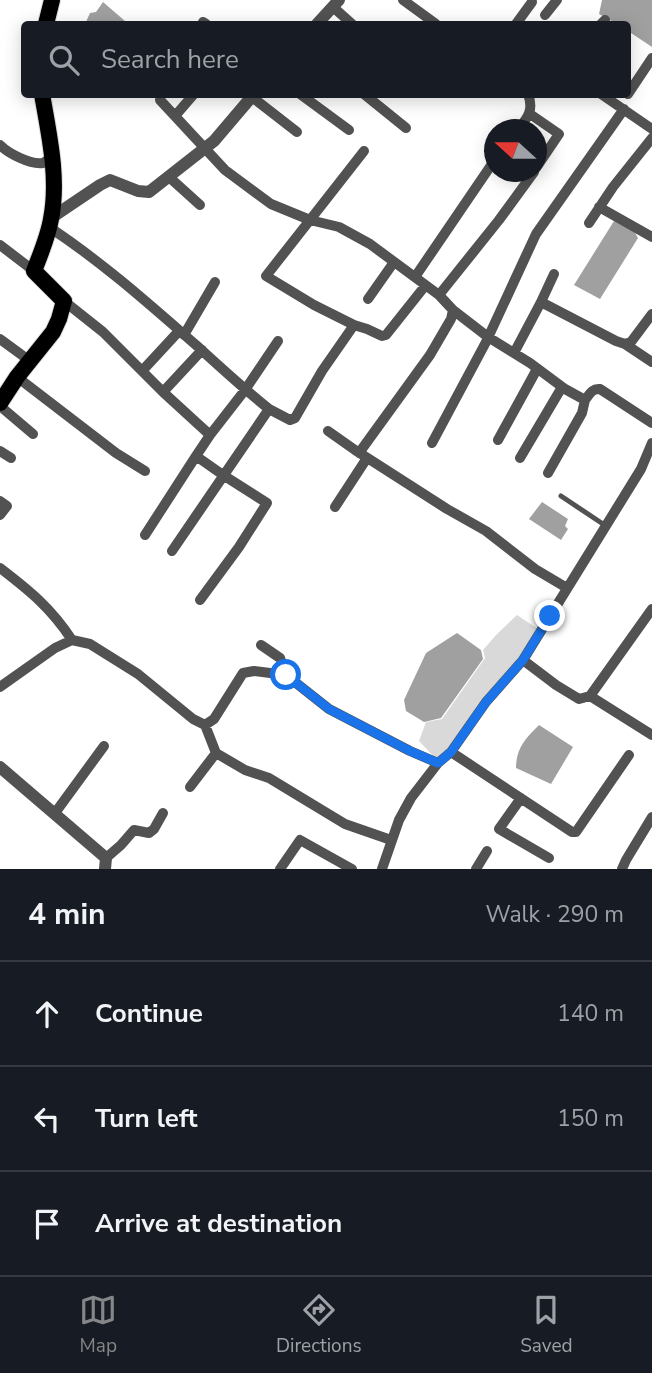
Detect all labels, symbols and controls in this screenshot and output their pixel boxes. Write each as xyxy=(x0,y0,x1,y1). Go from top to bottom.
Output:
search box xyxy=(21,21,631,98)
icon: search xyxy=(45,41,83,79)
text: Search here xyxy=(101,42,239,77)
north arrow xyxy=(484,119,547,182)
route end xyxy=(534,600,565,631)
route start xyxy=(270,659,301,690)
text: 4 min xyxy=(28,894,106,935)
text: Walk · 290 m xyxy=(485,899,624,930)
icon: ahead xyxy=(28,995,66,1033)
text: Continue xyxy=(95,996,203,1031)
text: 140 m xyxy=(557,998,624,1029)
icon: left xyxy=(28,1100,66,1138)
text: Turn left xyxy=(95,1101,198,1136)
text: 150 m xyxy=(557,1103,624,1134)
icon: arrive xyxy=(28,1205,66,1243)
text: Arrive at destination xyxy=(95,1206,342,1241)
tab: Map xyxy=(79,1291,117,1359)
tab: Directions xyxy=(276,1291,362,1359)
tab: Saved xyxy=(520,1291,573,1359)

